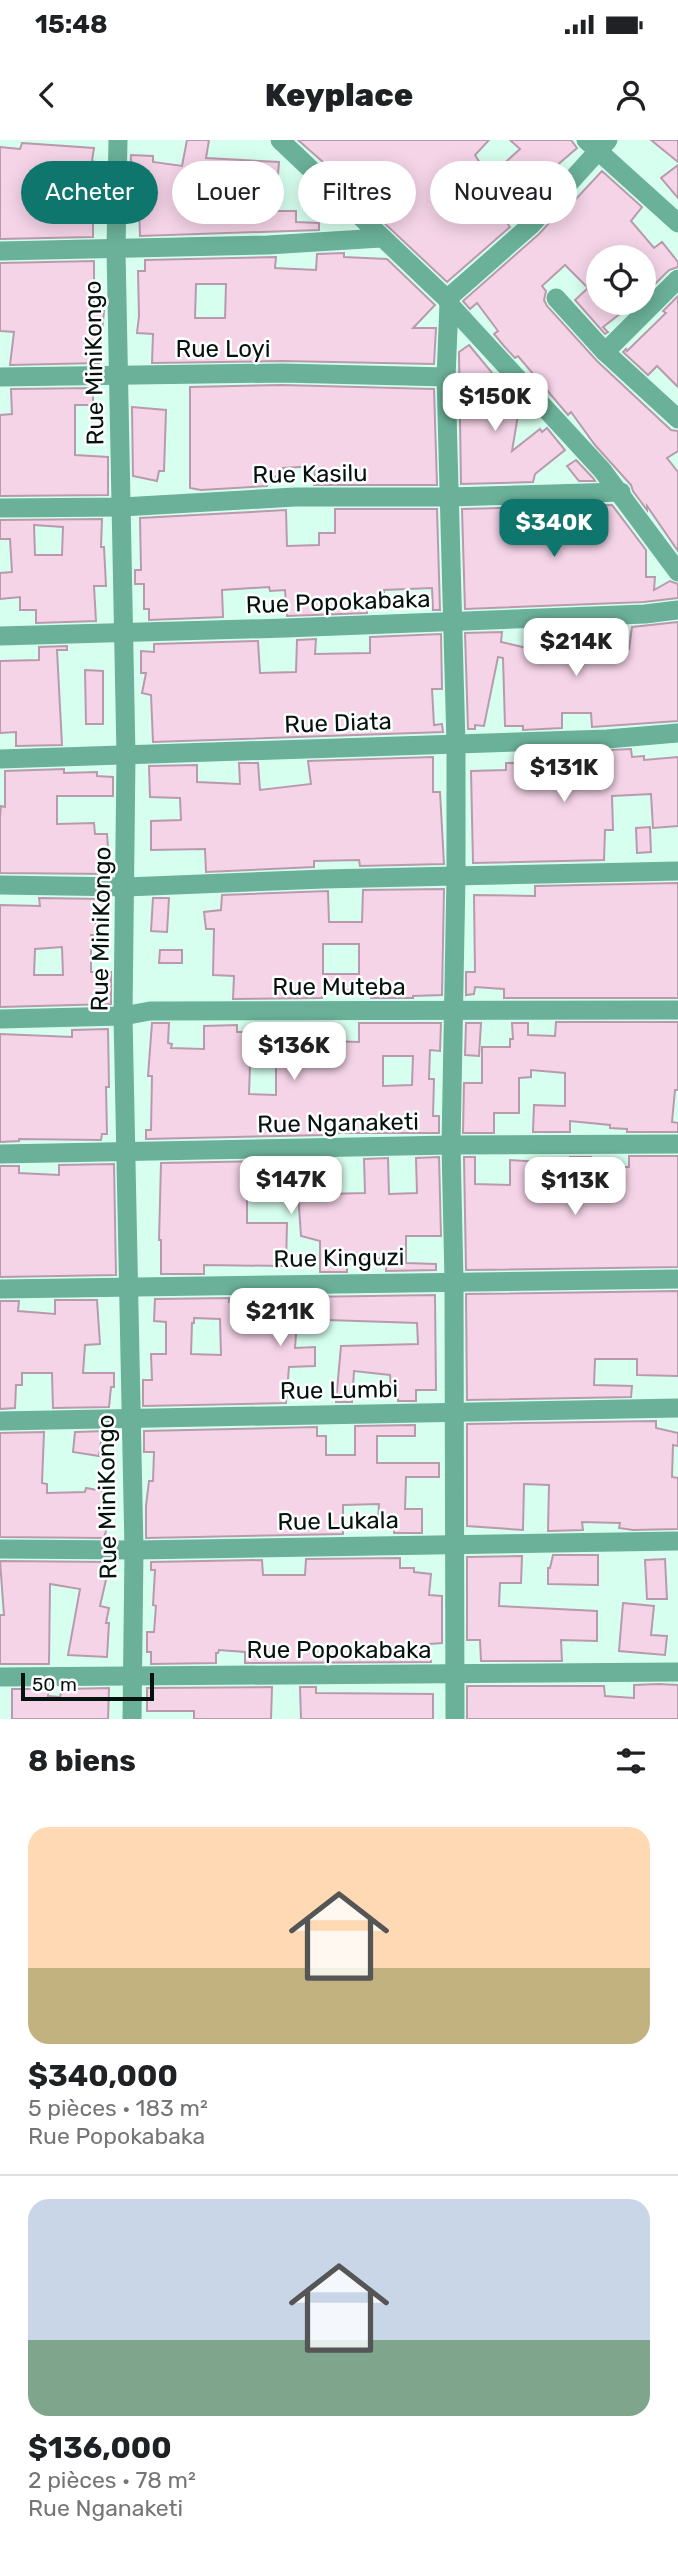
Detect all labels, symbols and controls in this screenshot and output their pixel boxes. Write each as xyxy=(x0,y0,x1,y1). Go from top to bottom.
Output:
text: 15:48 xyxy=(35,9,108,40)
icon: back xyxy=(28,76,66,114)
text: Keyplace xyxy=(265,76,413,114)
icon: person xyxy=(612,76,650,114)
chip: Acheter xyxy=(21,161,158,224)
chip: Louer xyxy=(172,161,284,224)
chip: Filtres xyxy=(298,161,416,224)
chip: Nouveau xyxy=(430,161,577,224)
map controls xyxy=(586,245,656,315)
button: locate xyxy=(586,245,656,315)
street label: Rue MiniKongo xyxy=(79,280,109,446)
street label: Rue Loyi xyxy=(175,335,271,363)
pin: $150K xyxy=(446,373,544,433)
text: $150K xyxy=(459,382,531,410)
street label: Rue Kasilu xyxy=(252,459,368,489)
pin: $340K xyxy=(505,500,603,559)
text: $340K xyxy=(515,508,593,536)
street label: Rue Popokabaka xyxy=(245,585,431,619)
pin: $214K xyxy=(527,618,625,678)
text: $214K xyxy=(540,627,612,655)
street label: Rue Diata xyxy=(284,707,392,739)
pin: $131K xyxy=(515,744,613,804)
text: $131K xyxy=(530,753,598,781)
street label: Rue MiniKongo xyxy=(86,846,116,1012)
street label: Rue Muteba xyxy=(272,973,406,1001)
pin: $136K xyxy=(245,1023,343,1082)
text: $136K xyxy=(258,1031,330,1059)
street label: Rue Nganaketi xyxy=(257,1108,419,1138)
pin: $147K xyxy=(242,1156,340,1216)
pin: $113K xyxy=(526,1158,624,1217)
text: $147K xyxy=(256,1165,326,1193)
text: $113K xyxy=(541,1166,609,1194)
street label: Rue Kinguzi xyxy=(273,1243,405,1273)
pin: $211K xyxy=(231,1288,329,1348)
text: $211K xyxy=(246,1297,314,1325)
street label: Rue Lumbi xyxy=(280,1375,398,1405)
street label: Rue MiniKongo xyxy=(92,1414,122,1580)
street label: Rue Lukala xyxy=(277,1506,399,1536)
street label: Rue Popokabaka xyxy=(247,1636,431,1664)
scale bar xyxy=(21,1670,154,1702)
text: 50 m xyxy=(32,1673,77,1696)
icon: filters xyxy=(612,1742,650,1780)
text: 8 biens xyxy=(28,1743,136,1779)
icon: home xyxy=(276,1873,402,1999)
text: $340,000 xyxy=(28,2058,178,2094)
text: 5 pièces · 183 m² xyxy=(28,2094,208,2122)
text: Rue Popokabaka xyxy=(28,2122,205,2150)
icon: home xyxy=(276,2245,402,2371)
text: $136,000 xyxy=(28,2430,172,2466)
text: 2 pièces · 78 m² xyxy=(28,2466,196,2494)
text: Rue Nganaketi xyxy=(28,2494,183,2522)

